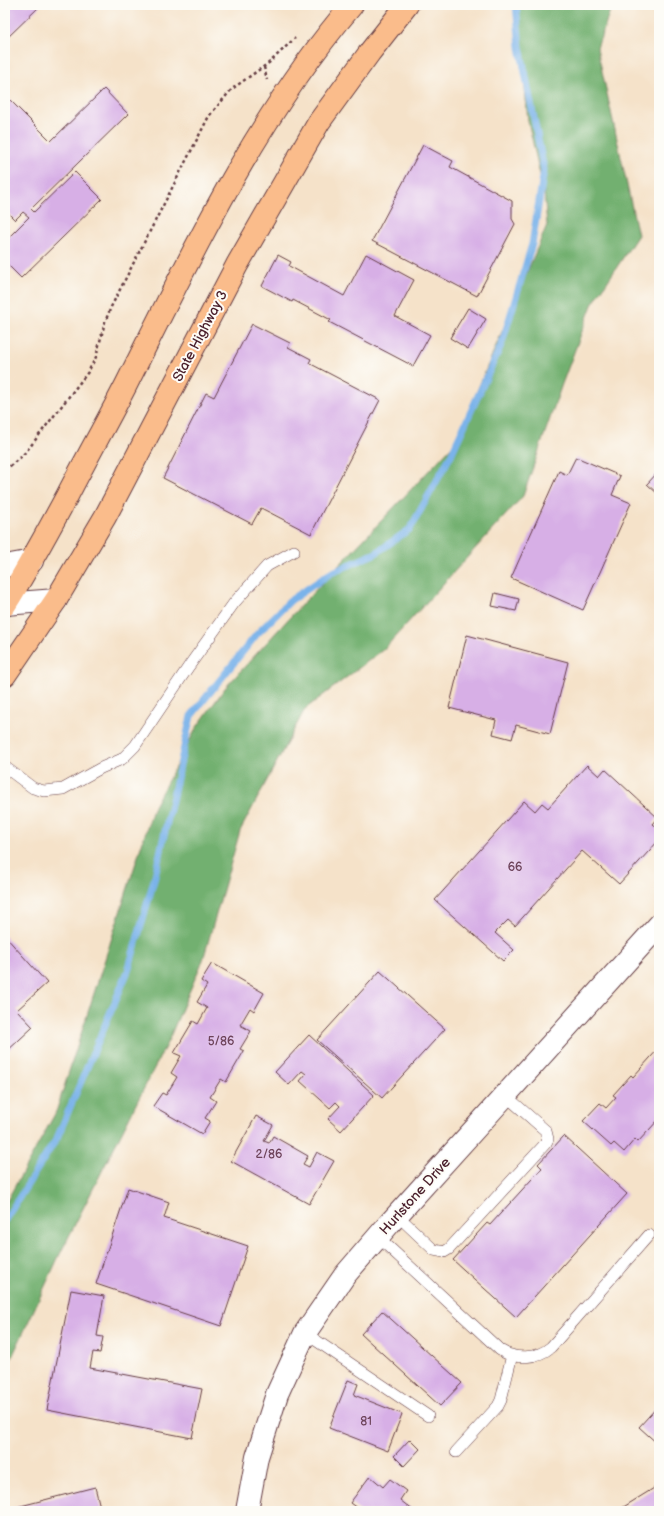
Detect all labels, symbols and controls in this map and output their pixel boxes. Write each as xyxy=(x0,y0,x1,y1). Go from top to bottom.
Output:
street label: State Highway 3 xyxy=(169,288,231,384)
house number: 66 xyxy=(508,860,522,875)
house number: 5/86 xyxy=(208,1034,234,1049)
house number: 2/86 xyxy=(256,1147,282,1162)
street label: Hurlstone Drive xyxy=(376,1154,454,1238)
house number: 81 xyxy=(360,1414,372,1429)

